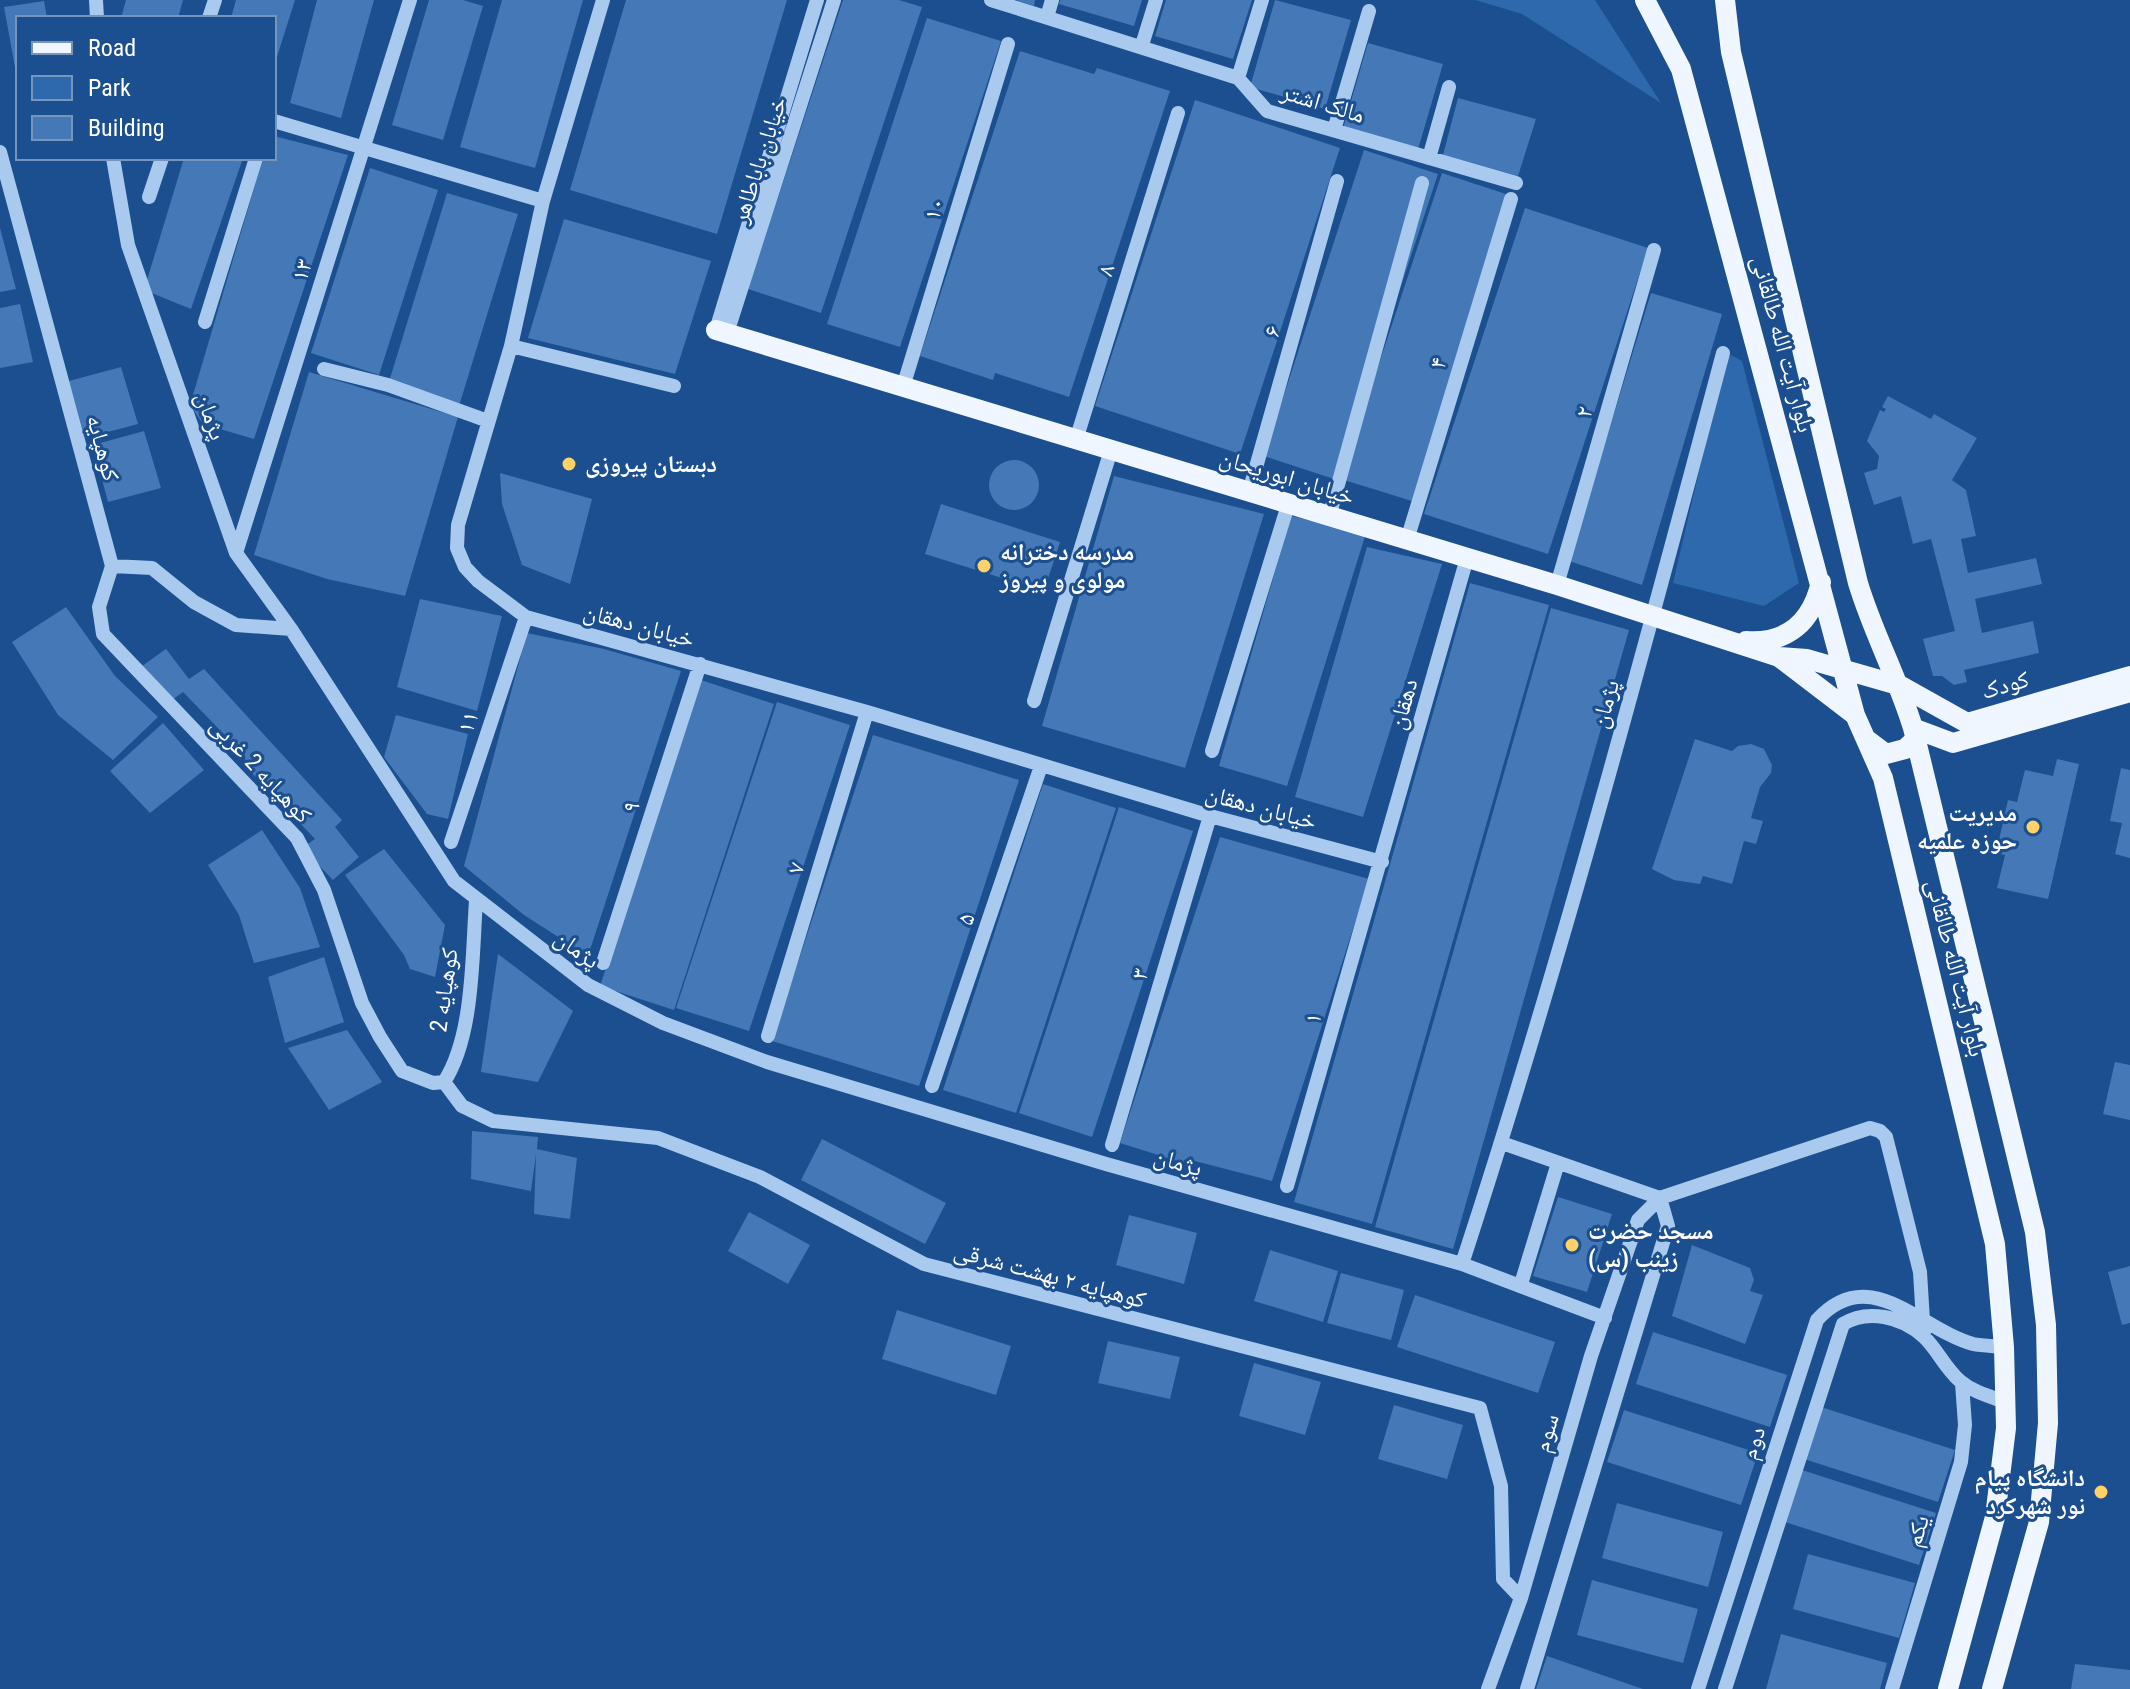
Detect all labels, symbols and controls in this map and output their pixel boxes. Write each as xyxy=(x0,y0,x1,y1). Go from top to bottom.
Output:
legend xyxy=(16,16,276,160)
text: Road xyxy=(88,34,136,62)
text: Park xyxy=(88,74,131,102)
street label: مالک اشتر xyxy=(1277,77,1368,129)
street label: خیابان باباطاهر xyxy=(725,93,793,228)
text: Building xyxy=(88,114,165,142)
street label: ۱۰ xyxy=(917,195,951,223)
street label: بلوار آیت الله طالقانی xyxy=(1746,253,1820,435)
street label: ۱۳ xyxy=(285,255,319,285)
street label: ۸ xyxy=(1091,261,1121,279)
street label: ۶ xyxy=(1257,322,1287,340)
street label: ۴ xyxy=(1423,354,1453,372)
street label: پژمان xyxy=(190,388,232,444)
street label: ۲ xyxy=(1569,403,1599,421)
street label: کوهپایه xyxy=(81,412,125,484)
street label: خیابان ابوریحان xyxy=(1216,443,1358,511)
place label: دبستان پیروزی xyxy=(585,450,717,478)
marker: دبستان پیروزی xyxy=(560,455,578,473)
place label: مدرسه دخترانه مولوی و پیروز xyxy=(999,538,1134,594)
marker: مدرسه دخترانه مولوی و پیروز xyxy=(975,557,993,575)
street label: خیابان دهقان xyxy=(580,597,698,653)
street label: کودک xyxy=(1978,665,2032,705)
street label: دهقان xyxy=(1382,675,1424,733)
street label: پژمان xyxy=(1585,677,1625,731)
street label: ۱۱ xyxy=(451,707,485,737)
street label: کوهپایه 2 غربی xyxy=(205,711,317,829)
street label: خیابان دهقان xyxy=(1202,779,1320,835)
street label: ۹ xyxy=(616,798,646,816)
place label: مدیریت حوزه علمیه xyxy=(1917,799,2017,855)
marker: مدیریت حوزه علمیه xyxy=(2024,818,2042,836)
street label: ۷ xyxy=(781,859,811,877)
street label: بلوار آیت الله طالقانی xyxy=(1920,876,1992,1060)
street label: ۵ xyxy=(951,909,981,929)
street label: پژمان xyxy=(549,923,605,975)
street label: کوهپایه 2 xyxy=(424,946,464,1034)
street label: ۳ xyxy=(1125,965,1155,983)
street label: ۱ xyxy=(1298,1009,1328,1027)
street label: پژمان xyxy=(1151,1142,1205,1182)
place label: مسجد حضرت زینب (س) xyxy=(1588,1217,1714,1273)
street label: کوهپایه ۲ بهشت شرقی xyxy=(951,1236,1149,1314)
marker: مسجد حضرت زینب (س) xyxy=(1563,1236,1581,1254)
street label: سوم xyxy=(1527,1411,1567,1456)
street label: دوم xyxy=(1735,1423,1773,1464)
place label: دانشگاه پیام نور شهرکرد xyxy=(1975,1464,2085,1520)
marker: دانشگاه پیام نور شهرکرد xyxy=(2092,1483,2110,1501)
street label: یکم xyxy=(1899,1512,1937,1551)

